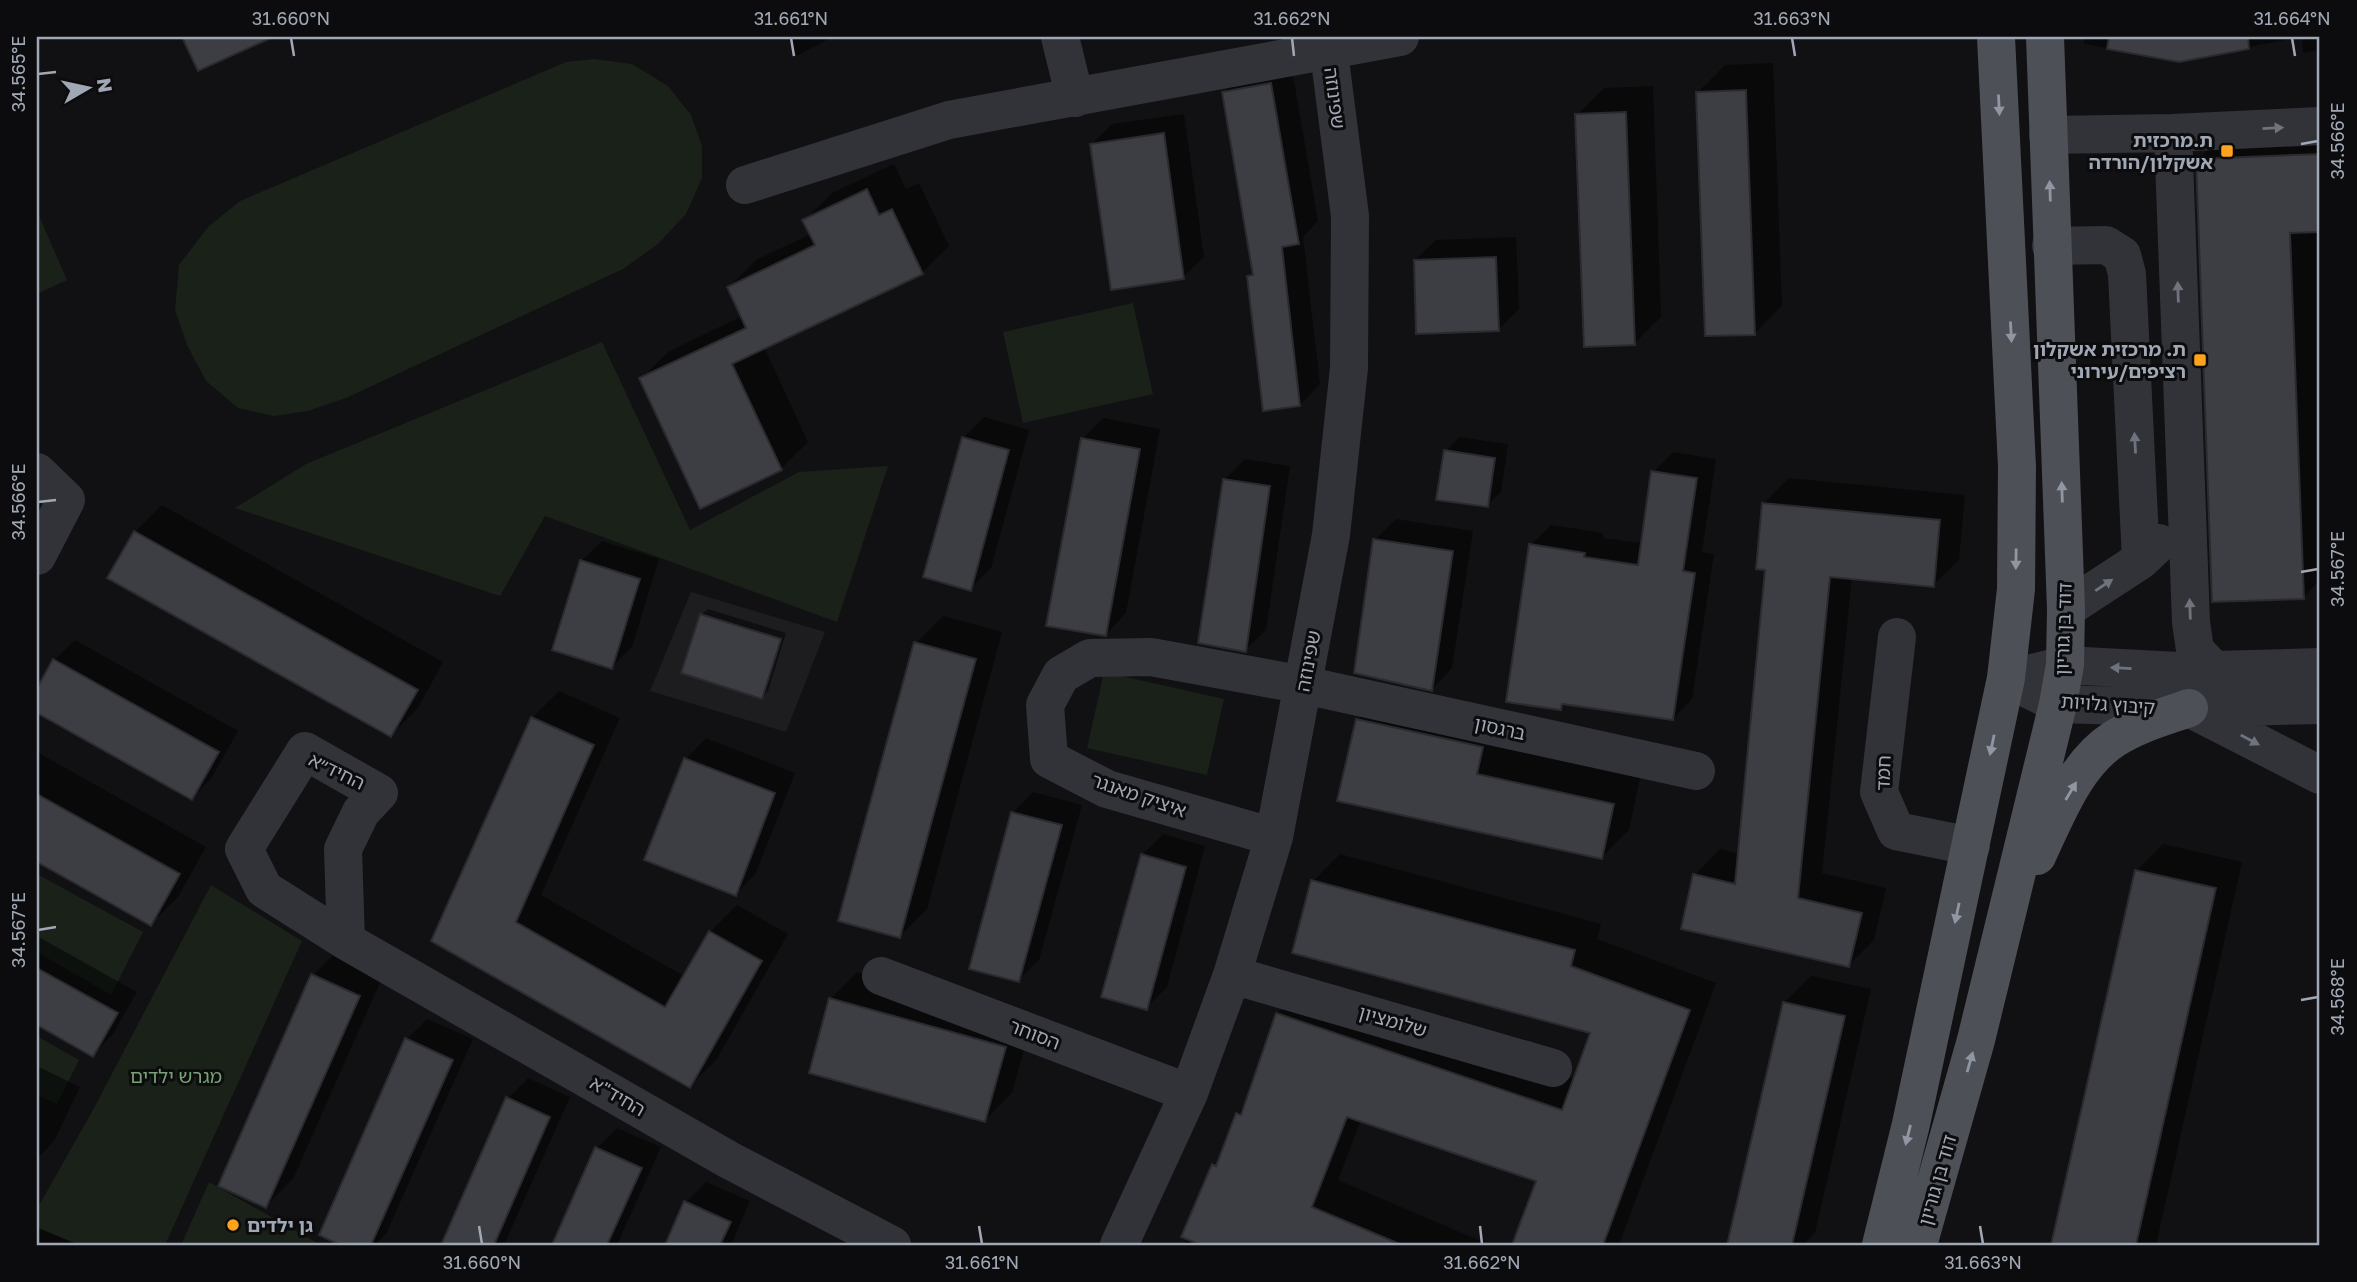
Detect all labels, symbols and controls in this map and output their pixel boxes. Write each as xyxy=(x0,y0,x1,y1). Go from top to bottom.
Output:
text: 31.660°N xyxy=(252,7,330,29)
text: 31.661°N xyxy=(754,7,828,29)
text: 31.662°N xyxy=(1253,7,1331,29)
text: 31.663°N xyxy=(1753,7,1831,29)
text: 31.664°N xyxy=(2253,7,2331,29)
text: 34.565°E xyxy=(7,36,29,112)
north arrow xyxy=(52,52,122,122)
street label: שפינוזה xyxy=(1320,66,1351,130)
text: N xyxy=(93,76,118,94)
one-way arrow xyxy=(1994,94,2005,116)
text: 34.566°E xyxy=(2326,102,2348,180)
one-way arrow xyxy=(2263,122,2285,133)
place label: ת.מרכזית אשקלון/הורדה xyxy=(2089,128,2213,173)
marker: ת.מרכזית אשקלון/הורדה xyxy=(2219,143,2235,159)
one-way arrow xyxy=(2044,180,2056,202)
one-way arrow xyxy=(2173,281,2184,303)
one-way arrow xyxy=(2006,321,2017,343)
place label: ת. מרכזית אשקלון רציפים/עירוני xyxy=(2033,337,2186,382)
marker: ת. מרכזית אשקלון רציפים/עירוני xyxy=(2192,352,2208,368)
one-way arrow xyxy=(2130,432,2141,454)
text: 34.566°E xyxy=(7,463,29,541)
one-way arrow xyxy=(2056,481,2067,503)
text: 34.567°E xyxy=(2326,531,2348,607)
one-way arrow xyxy=(2010,549,2022,571)
one-way arrow xyxy=(2094,578,2114,591)
street label: דוד בן גוריון xyxy=(2049,582,2076,676)
one-way arrow xyxy=(2184,598,2195,620)
street label: שפינוזה xyxy=(1290,628,1325,693)
one-way arrow xyxy=(2110,662,2132,673)
street label: קיבוץ גלויות xyxy=(2060,689,2156,718)
street label: ברגסון xyxy=(1472,711,1528,744)
one-way arrow xyxy=(2240,733,2260,745)
one-way arrow xyxy=(1986,734,1997,756)
street label: החיד״א xyxy=(306,747,369,794)
street label: חמד xyxy=(1870,755,1895,791)
street label: איציק מאנגר xyxy=(1089,768,1189,821)
one-way arrow xyxy=(2064,781,2076,801)
text: 34.567°E xyxy=(7,892,29,968)
one-way arrow xyxy=(1951,902,1962,924)
text: 34.568°E xyxy=(2326,958,2348,1036)
street label: שלומציון xyxy=(1356,1000,1430,1041)
street label: הסוחר xyxy=(1007,1013,1064,1054)
one-way arrow xyxy=(1965,1050,1976,1072)
park label: מגרש ילדים xyxy=(130,1064,222,1087)
street label: החיד"א xyxy=(587,1071,650,1120)
one-way arrow xyxy=(1902,1124,1913,1146)
street label: דוד בן גוריון xyxy=(1913,1132,1960,1228)
place label: גן ילדים xyxy=(247,1213,313,1236)
marker: גן ילדים xyxy=(225,1217,241,1233)
text: 31.660°N xyxy=(443,1251,521,1273)
text: 31.661°N xyxy=(945,1251,1019,1273)
text: 31.662°N xyxy=(1443,1251,1521,1273)
text: 31.663°N xyxy=(1944,1251,2022,1273)

